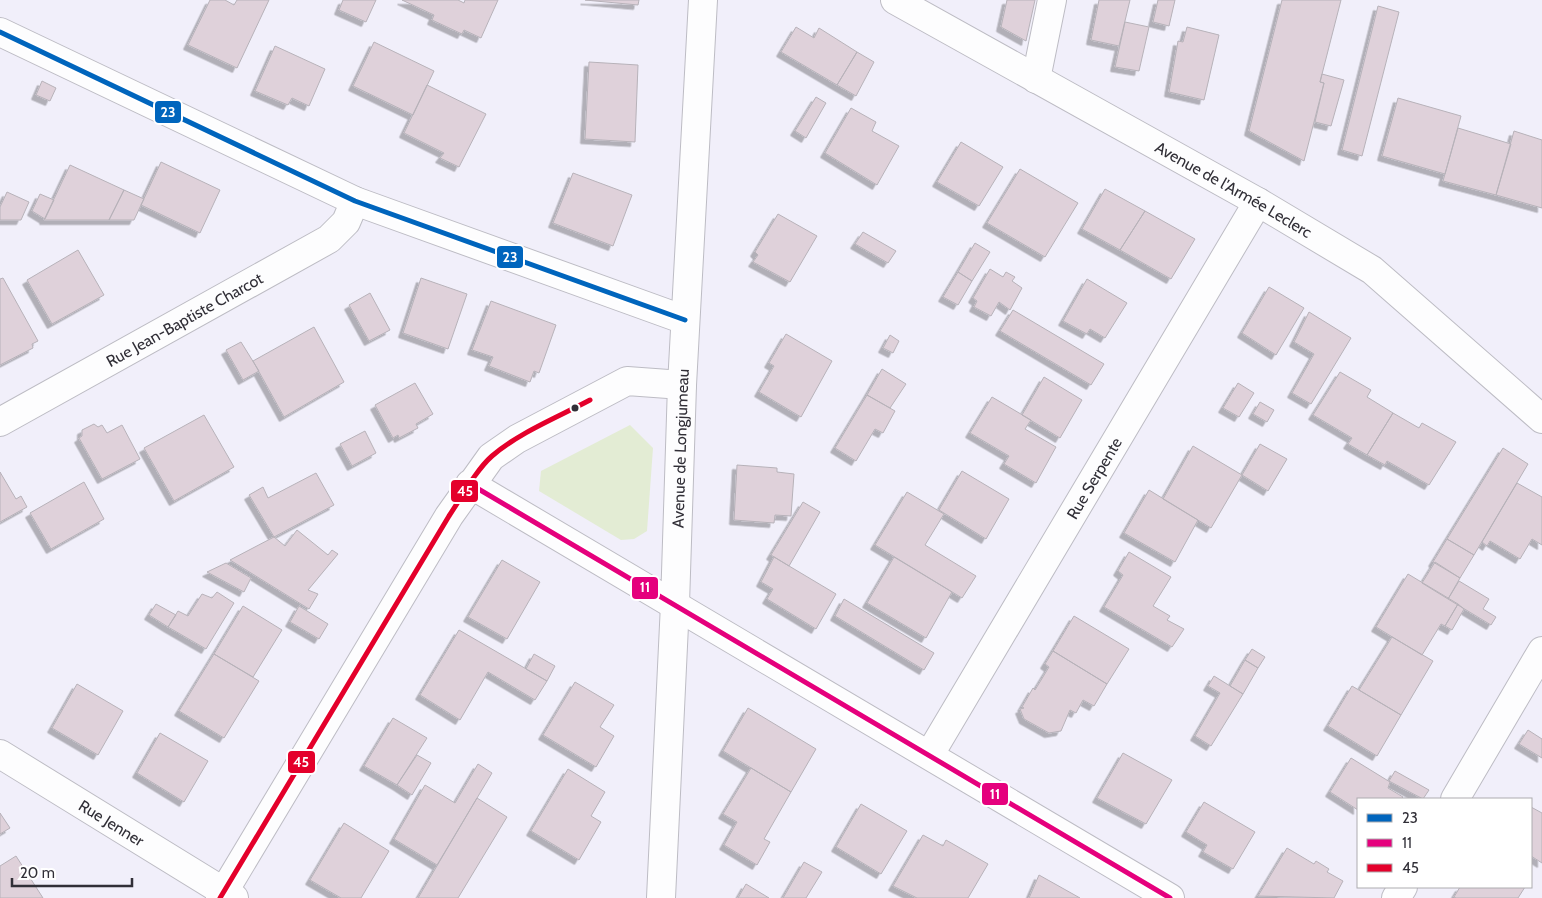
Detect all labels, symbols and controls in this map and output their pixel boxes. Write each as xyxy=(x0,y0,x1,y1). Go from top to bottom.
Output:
line badge: 23 xyxy=(154,100,182,124)
text: 23 xyxy=(161,103,175,121)
street label: Avenue de l'Armée Leclerc xyxy=(1152,138,1315,242)
line badge: 23 xyxy=(496,245,524,269)
text: 23 xyxy=(503,248,517,266)
street label: Rue Jean-Baptiste Charcot xyxy=(103,268,267,371)
street label: Avenue de Longjumeau xyxy=(668,368,693,528)
unlabelled marker xyxy=(570,403,580,413)
street label: Rue Serpente xyxy=(1063,434,1126,523)
line badge: 45 xyxy=(450,479,479,503)
text: 45 xyxy=(457,482,473,500)
line badge: 11 xyxy=(631,576,659,600)
text: 11 xyxy=(640,578,650,596)
line badge: 45 xyxy=(287,750,316,774)
text: 45 xyxy=(293,753,309,771)
line badge: 11 xyxy=(981,782,1009,806)
text: 11 xyxy=(990,785,1000,803)
street label: Rue Jenner xyxy=(75,796,148,851)
legend xyxy=(1357,798,1532,888)
text: 23 xyxy=(1402,809,1418,827)
text: 11 xyxy=(1402,834,1412,852)
scale bar xyxy=(12,856,132,888)
text: 45 xyxy=(1402,859,1419,877)
text: 20 m xyxy=(20,864,55,882)

